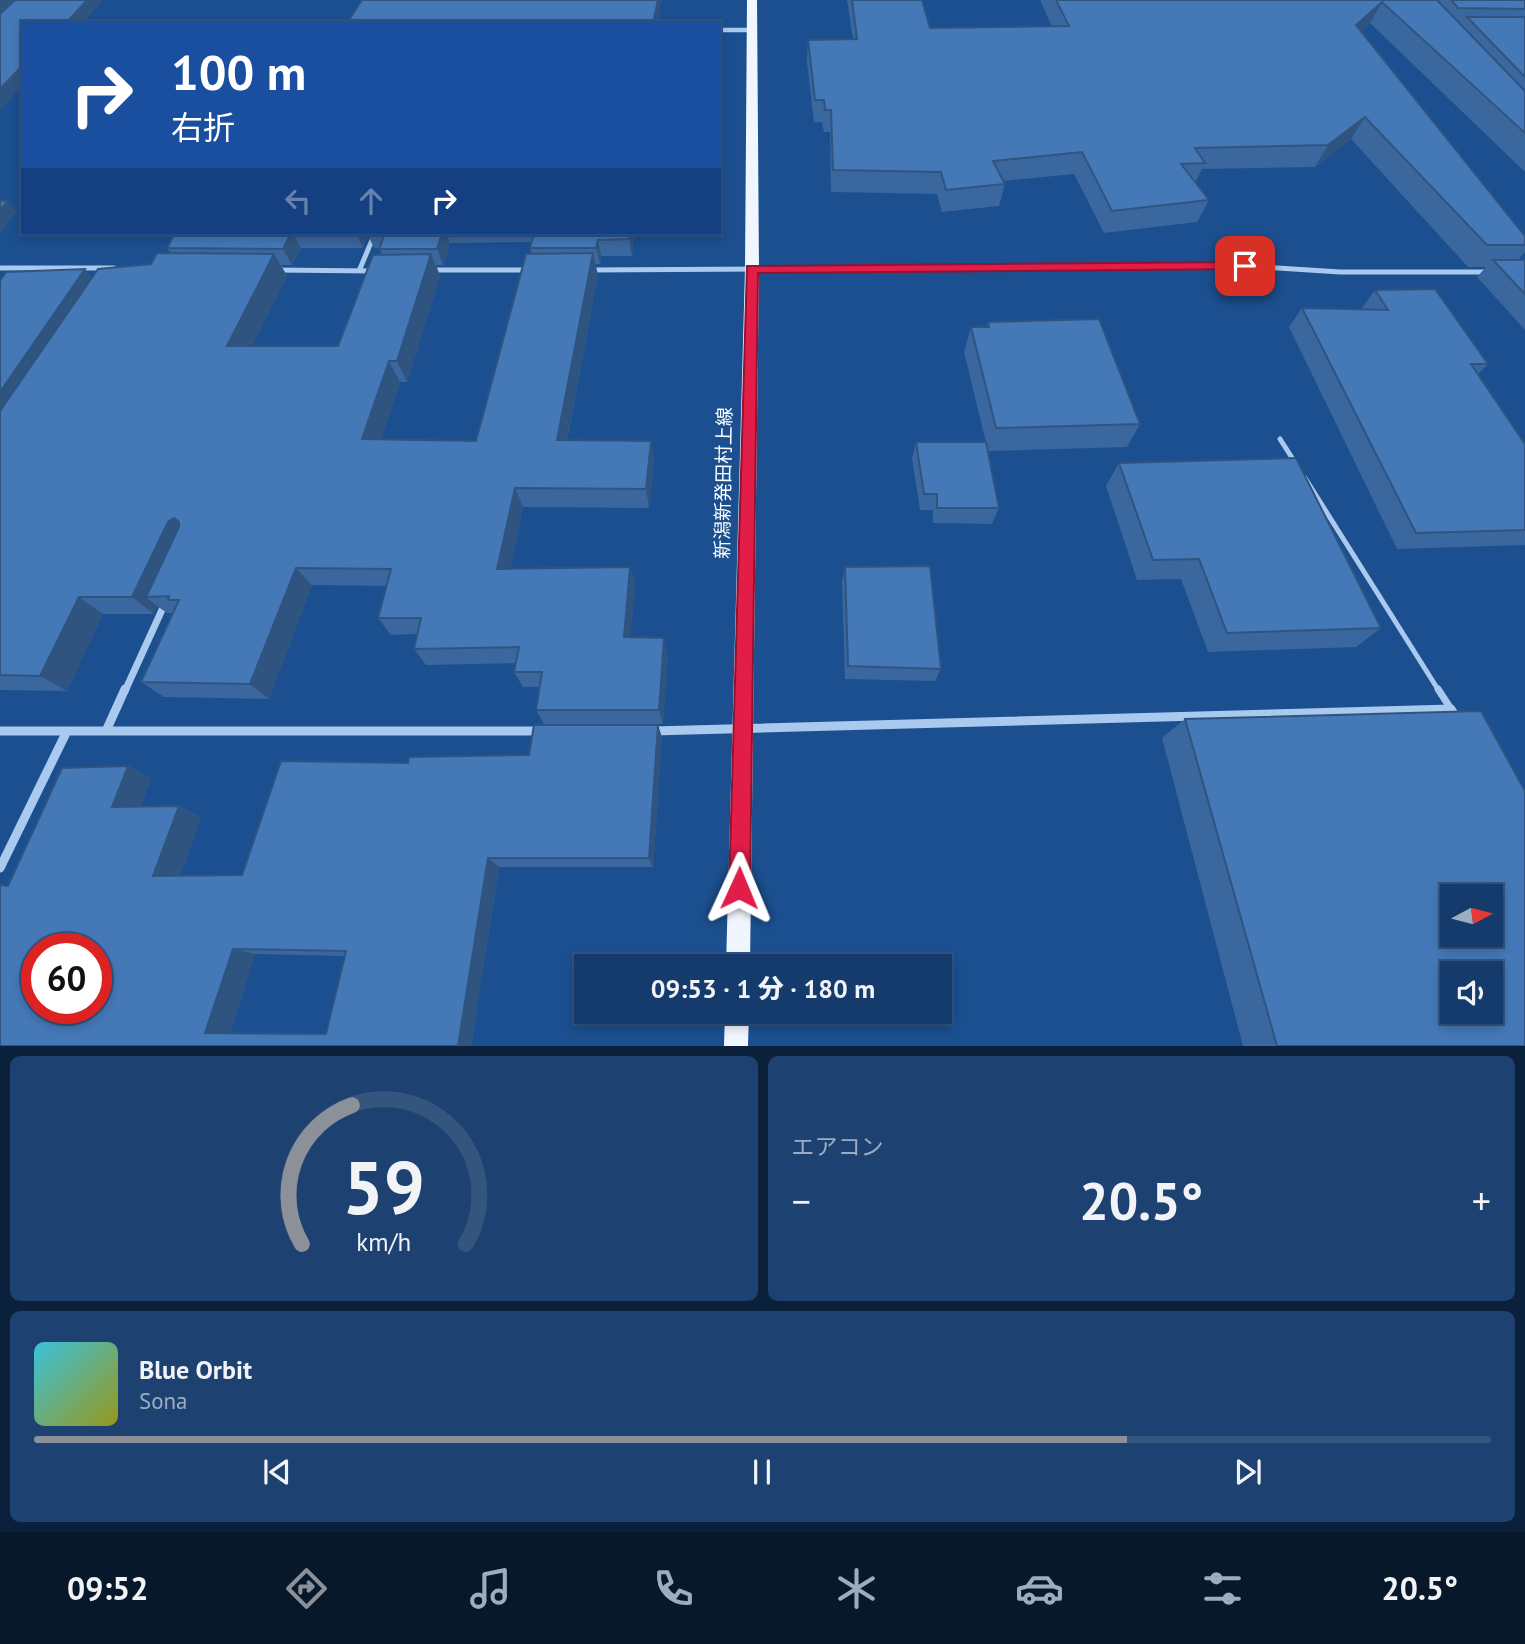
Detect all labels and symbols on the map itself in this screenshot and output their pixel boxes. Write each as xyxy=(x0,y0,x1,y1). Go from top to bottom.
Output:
pin xyxy=(1215,236,1275,296)
street label: 新潟新発田村上線 xyxy=(710,407,736,559)
position arrow xyxy=(702,851,776,925)
north arrow xyxy=(1440,884,1503,947)
speed limit sign: 60 xyxy=(21,933,112,1024)

